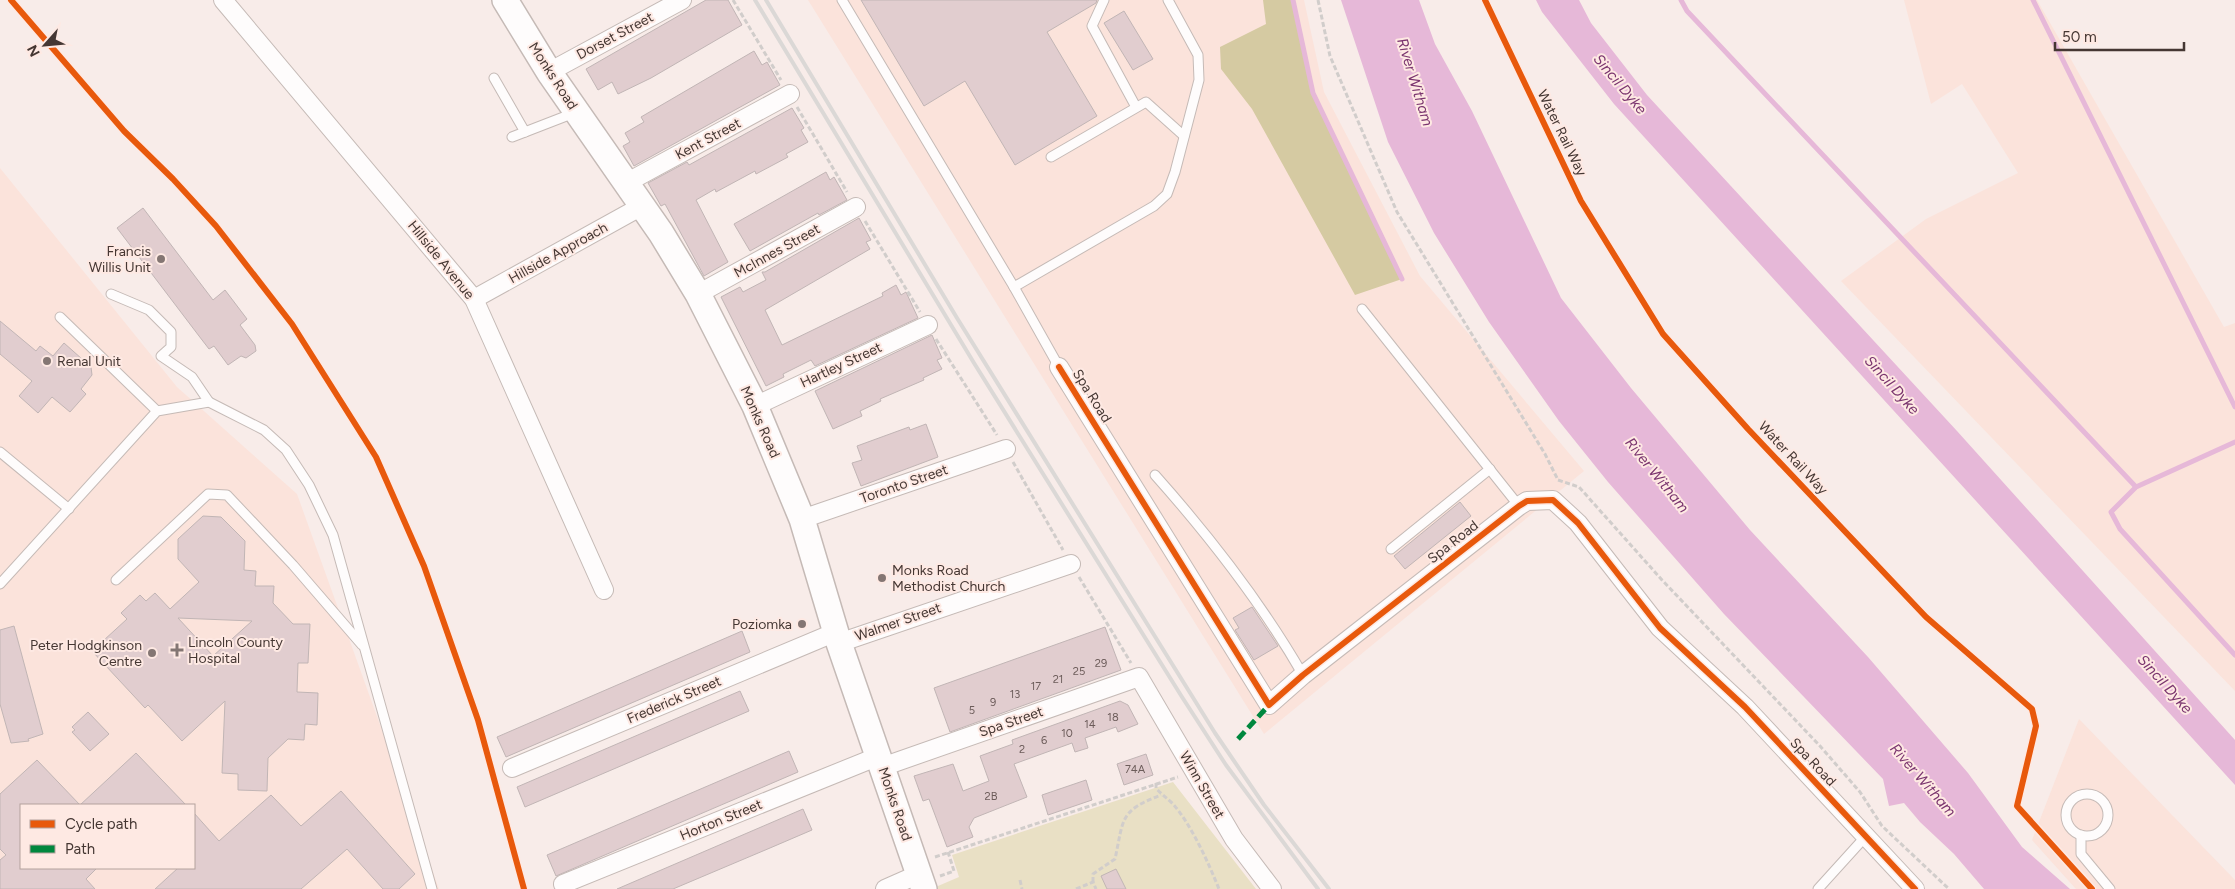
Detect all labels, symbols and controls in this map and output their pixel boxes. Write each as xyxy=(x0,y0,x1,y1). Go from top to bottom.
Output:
street label: Dorset Street xyxy=(574,9,656,63)
north arrow xyxy=(20,20,70,70)
scale bar xyxy=(2055,20,2184,52)
text: 50 m xyxy=(2062,28,2097,46)
water label: River Witham xyxy=(1393,36,1437,128)
street label: Monks Road xyxy=(525,39,581,113)
text: N xyxy=(24,42,44,59)
water label: Sincil Dyke xyxy=(1590,50,1650,118)
street label: Water Rail Way xyxy=(1534,87,1591,180)
street label: Kent Street xyxy=(672,115,744,163)
street label: Hillside Avenue xyxy=(404,217,478,303)
street label: Hillside Approach xyxy=(506,219,611,287)
street label: McInnes Street xyxy=(731,220,823,282)
place label: Francis Willis Unit xyxy=(89,243,151,276)
marker: Francis Willis Unit xyxy=(155,253,167,265)
street label: Hartley Street xyxy=(797,339,885,391)
water label: Sincil Dyke xyxy=(1861,352,1923,418)
place label: Renal Unit xyxy=(57,353,121,370)
marker: Renal Unit xyxy=(41,355,53,367)
street label: Spa Road xyxy=(1069,366,1115,426)
street label: Monks Road xyxy=(737,383,783,461)
street label: Water Rail Way xyxy=(1755,418,1832,499)
water label: River Witham xyxy=(1621,434,1693,516)
street label: Toronto Street xyxy=(858,461,950,507)
street label: Spa Road xyxy=(1424,517,1482,567)
place label: Monks Road Methodist Church xyxy=(892,562,1005,595)
marker: Monks Road Methodist Church xyxy=(876,572,888,584)
street label: Walmer Street xyxy=(853,599,943,645)
place label: Poziomka xyxy=(732,616,792,633)
marker: Poziomka xyxy=(796,618,808,630)
place label: Lincoln County Hospital xyxy=(188,634,284,667)
place label: Peter Hodgkinson Centre xyxy=(30,637,142,670)
marker: Lincoln County Hospital xyxy=(170,643,184,657)
marker: Peter Hodgkinson Centre xyxy=(146,647,158,659)
water label: Sincil Dyke xyxy=(2134,651,2196,717)
house number: 29 xyxy=(1095,657,1107,670)
house number: 25 xyxy=(1073,665,1085,678)
street label: Frederick Street xyxy=(624,673,724,727)
house number: 21 xyxy=(1053,673,1063,686)
house number: 17 xyxy=(1031,680,1041,693)
house number: 13 xyxy=(1010,688,1020,701)
house number: 9 xyxy=(990,696,996,709)
street label: Spa Street xyxy=(977,703,1045,741)
house number: 5 xyxy=(969,704,975,717)
house number: 18 xyxy=(1107,711,1119,724)
house number: 14 xyxy=(1084,718,1096,731)
house number: 10 xyxy=(1061,727,1073,740)
house number: 6 xyxy=(1041,734,1047,747)
street label: Spa Road xyxy=(1786,734,1840,790)
water label: River Witham xyxy=(1886,740,1960,820)
house number: 2 xyxy=(1019,743,1025,756)
street label: Winn Street xyxy=(1176,748,1228,822)
house number: 74A xyxy=(1125,763,1146,776)
street label: Monks Road xyxy=(874,765,916,843)
house number: 2B xyxy=(985,790,998,803)
street label: Horton Street xyxy=(677,796,765,844)
legend xyxy=(20,804,195,869)
text: Cycle path xyxy=(65,815,137,833)
text: Path xyxy=(65,840,95,858)

